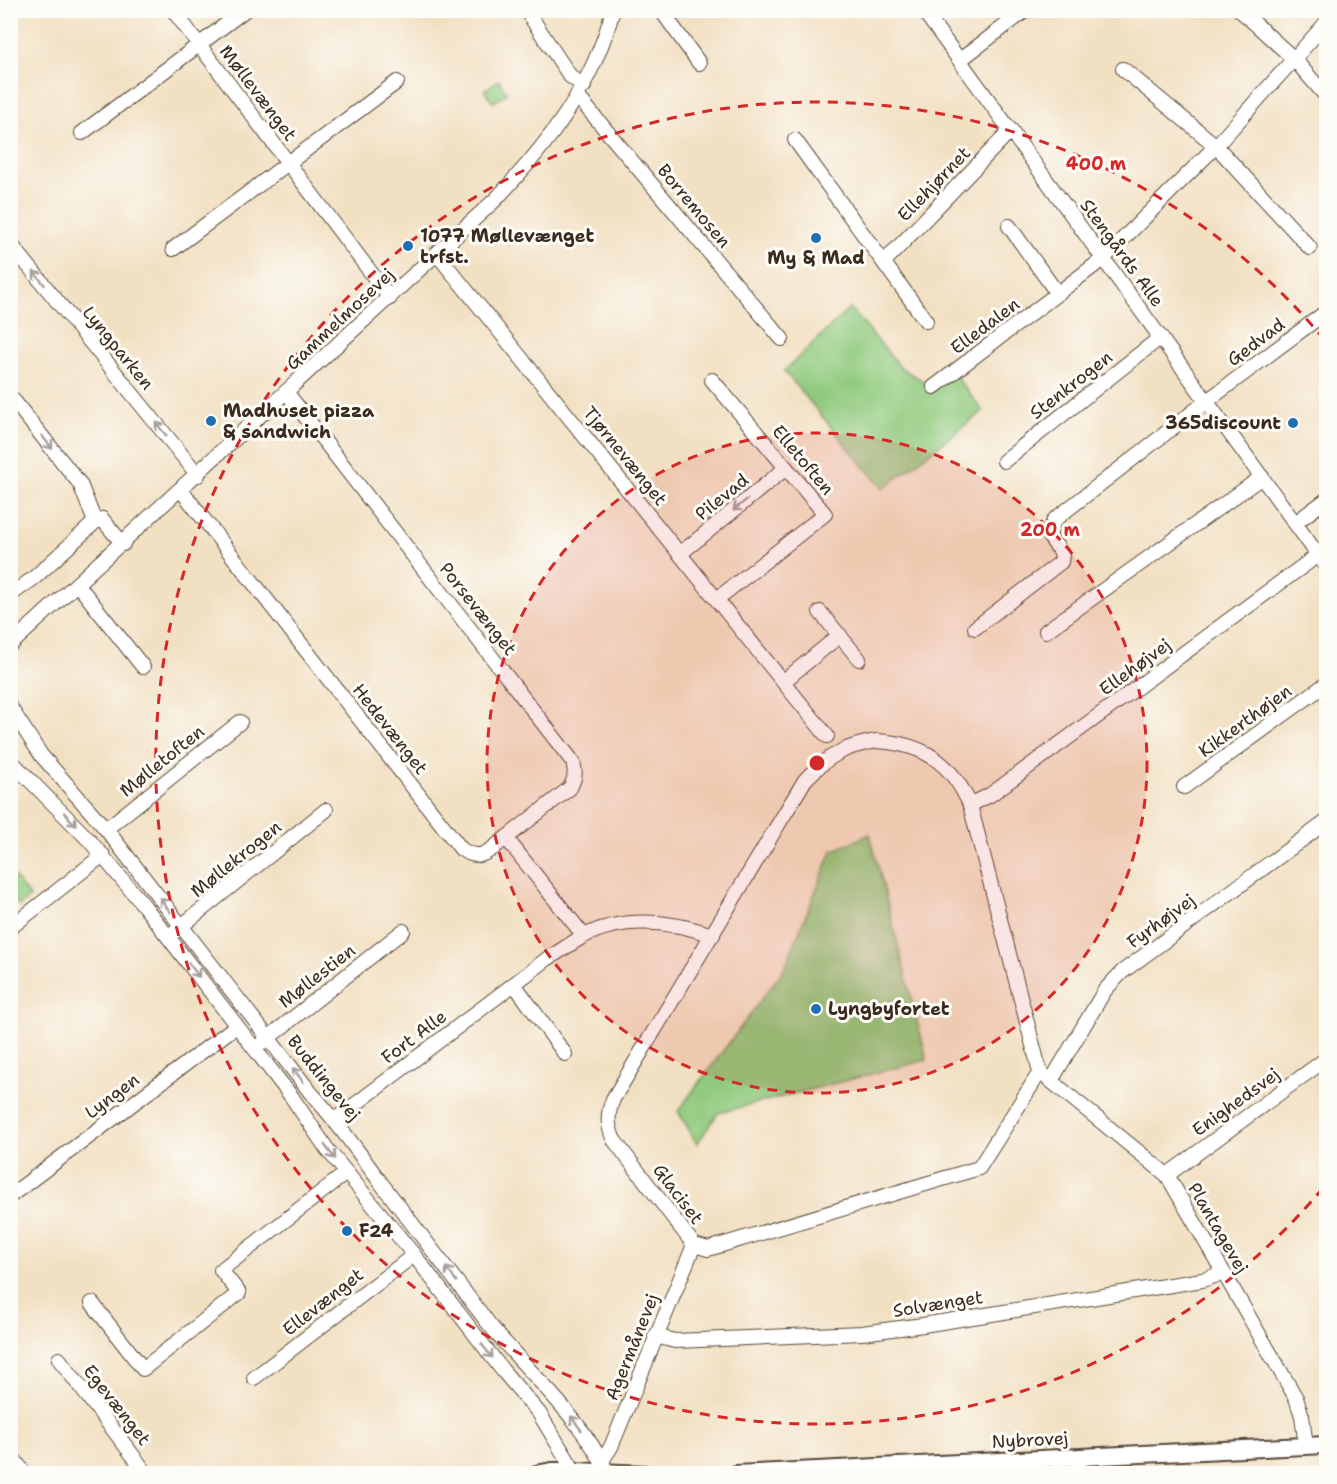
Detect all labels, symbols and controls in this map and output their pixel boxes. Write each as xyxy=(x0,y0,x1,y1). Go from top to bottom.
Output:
street label: Møllevænget xyxy=(214,40,302,146)
street label: Ellehjørnet xyxy=(892,141,976,227)
text: 400 m xyxy=(1066,152,1127,176)
street label: Borremosen xyxy=(652,159,736,253)
street label: Stengårds Alle xyxy=(1075,194,1169,312)
place label: 1077 Møllevænget trfst. xyxy=(420,224,594,269)
marker: My & Mad xyxy=(809,231,823,245)
marker: 1077 Møllevænget trfst. xyxy=(401,239,415,253)
place label: My & Mad xyxy=(767,246,865,270)
street label: Gammelmosevej xyxy=(281,263,399,375)
one-way arrow xyxy=(32,270,45,286)
street label: Elledalen xyxy=(946,292,1024,360)
street label: Lyngparken xyxy=(77,301,159,395)
street label: Gedvad xyxy=(1222,312,1290,372)
street label: Stenkrogen xyxy=(1025,345,1117,425)
place label: Madhuset pizza & sandwich xyxy=(223,399,375,444)
street label: Tjørnevænget xyxy=(578,401,673,511)
place label: 365discount xyxy=(1165,411,1281,435)
marker: Madhuset pizza & sandwich xyxy=(204,414,218,428)
marker: 365discount xyxy=(1286,416,1300,430)
street label: Elletoften xyxy=(767,420,839,500)
one-way arrow xyxy=(155,422,168,438)
one-way arrow xyxy=(40,434,53,450)
street label: Pilevad xyxy=(690,468,754,526)
one-way arrow xyxy=(733,498,749,511)
text: 200 m xyxy=(1020,518,1081,542)
street label: Porsevænget xyxy=(434,558,522,661)
street label: Ellehøjvej xyxy=(1094,633,1176,701)
street label: Hedevænget xyxy=(347,679,433,780)
street label: Kikkerthøjen xyxy=(1194,679,1296,763)
street label: Mølletoften xyxy=(115,719,209,803)
centre of rings xyxy=(807,753,827,773)
one-way arrow xyxy=(63,812,77,827)
street label: Møllekrogen xyxy=(186,815,286,903)
street label: Fyrhøjvej xyxy=(1122,888,1200,954)
one-way arrow xyxy=(158,897,171,913)
street label: Møllestien xyxy=(274,938,360,1014)
one-way arrow xyxy=(187,962,200,978)
place label: Lyngbyfortet xyxy=(828,997,950,1021)
marker: Lyngbyfortet xyxy=(809,1002,823,1016)
street label: Fort Alle xyxy=(376,1005,452,1069)
street label: Buddingevej xyxy=(282,1030,366,1126)
street label: Enighedsvej xyxy=(1188,1062,1284,1142)
one-way arrow xyxy=(291,1067,304,1083)
street label: Lyngen xyxy=(80,1068,144,1124)
one-way arrow xyxy=(324,1144,336,1160)
street label: Glaciset xyxy=(647,1159,709,1229)
street label: Plantagevej xyxy=(1182,1178,1254,1278)
place label: F24 xyxy=(359,1219,394,1243)
marker: F24 xyxy=(340,1224,354,1238)
street label: Ellevænget xyxy=(278,1263,369,1341)
one-way arrow xyxy=(445,1266,457,1282)
street label: Solvænget xyxy=(891,1285,985,1323)
street label: Agermånevej xyxy=(600,1290,664,1404)
one-way arrow xyxy=(480,1342,493,1358)
street label: Egevænget xyxy=(78,1360,156,1450)
one-way arrow xyxy=(570,1415,582,1431)
street label: Nybrovej xyxy=(991,1426,1069,1454)

